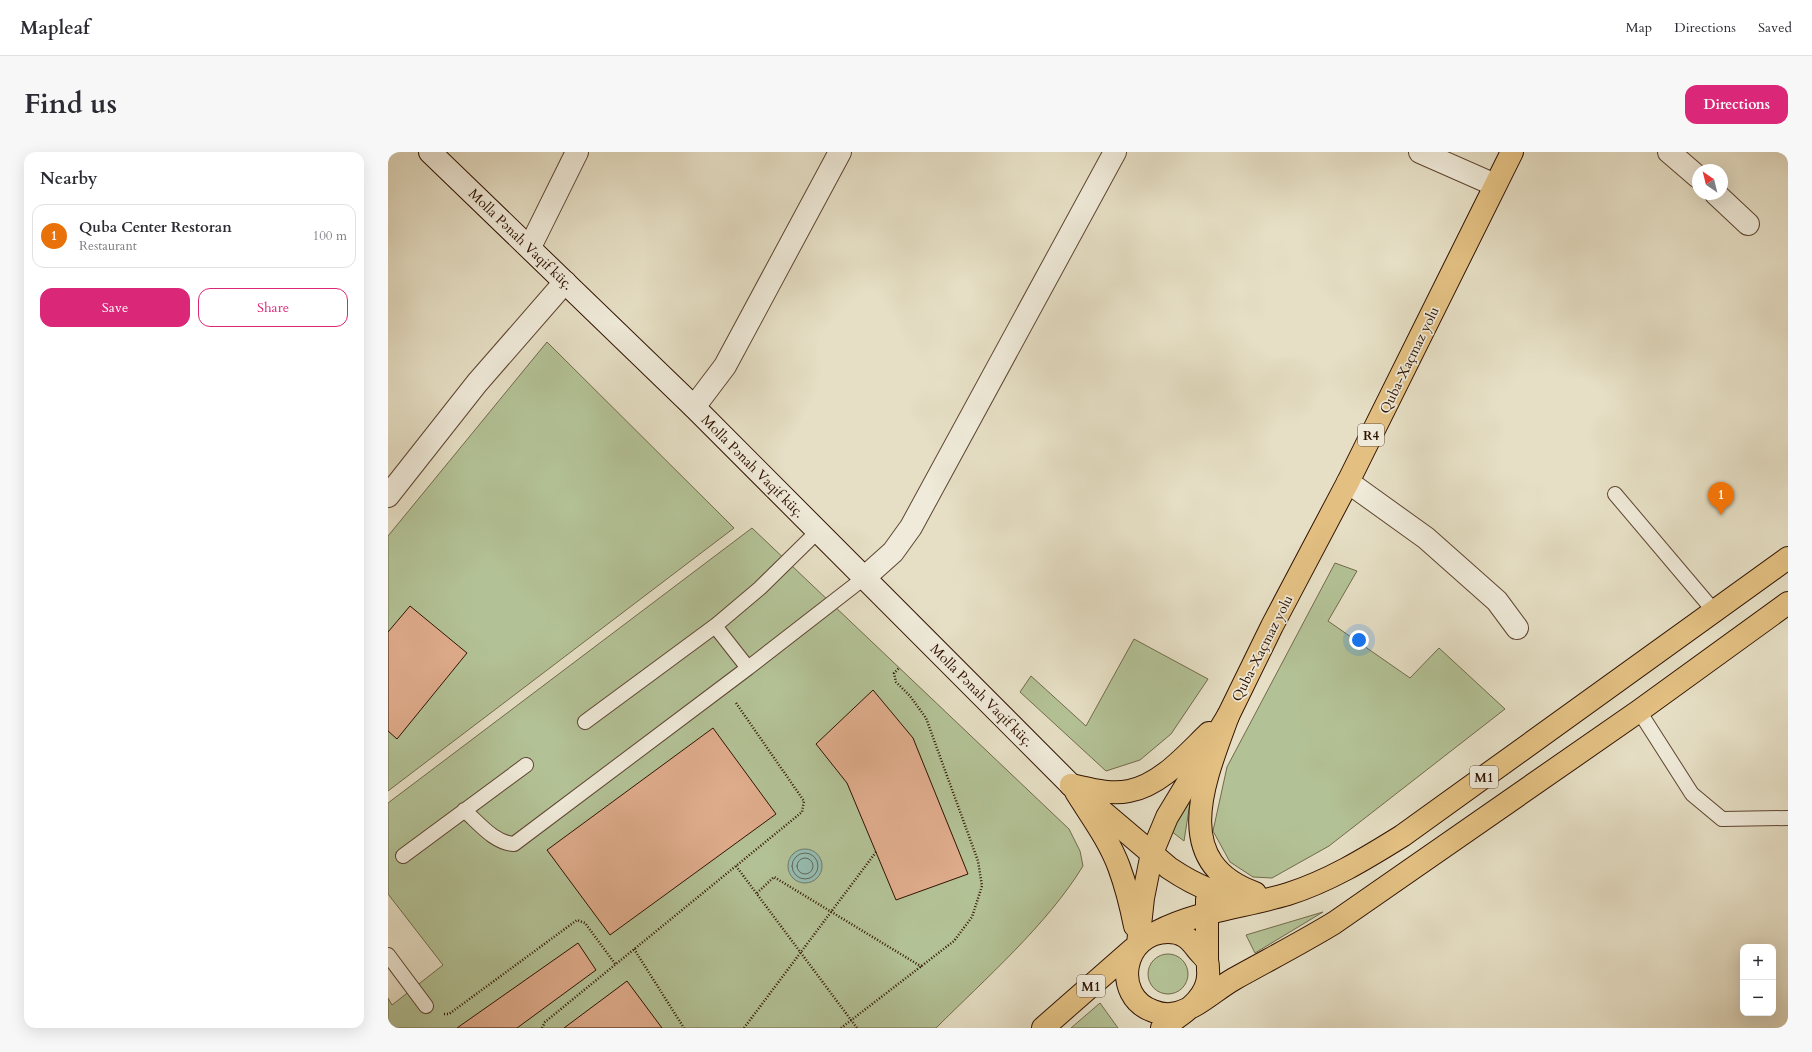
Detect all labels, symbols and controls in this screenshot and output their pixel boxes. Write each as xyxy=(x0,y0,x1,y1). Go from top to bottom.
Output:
text: Mapleaf xyxy=(20,15,90,41)
text: Map xyxy=(1626,18,1652,37)
text: Directions xyxy=(1674,18,1736,37)
text: Saved xyxy=(1758,18,1792,37)
text: Find us xyxy=(24,85,117,123)
button: Directions xyxy=(1685,85,1788,124)
north arrow xyxy=(1692,164,1728,200)
text: Nearby xyxy=(40,167,97,190)
street label: Molla Pənah Vaqif küç. xyxy=(464,184,577,294)
text: Quba Center Restoran xyxy=(79,217,232,237)
text: 1 xyxy=(51,227,57,245)
text: 100 m xyxy=(313,227,347,245)
text: Restaurant xyxy=(79,237,137,255)
button: Save xyxy=(40,288,190,327)
button: Share xyxy=(198,288,348,327)
street label: Quba-Xaçmaz yolu xyxy=(1375,303,1444,417)
street label: Molla Pənah Vaqif küç. xyxy=(697,411,808,522)
road number: R4 xyxy=(1358,424,1384,446)
pin: 1 xyxy=(1708,482,1734,515)
street label: Quba-Xaçmaz yolu xyxy=(1227,591,1298,705)
your location xyxy=(1349,630,1369,650)
street label: Molla Pənah Vaqif küç. xyxy=(926,640,1037,751)
road number: M1 xyxy=(1470,766,1498,788)
map controls xyxy=(1740,944,1776,1016)
button: + xyxy=(1740,944,1776,980)
road number: M1 xyxy=(1077,975,1105,997)
button: − xyxy=(1740,980,1776,1016)

